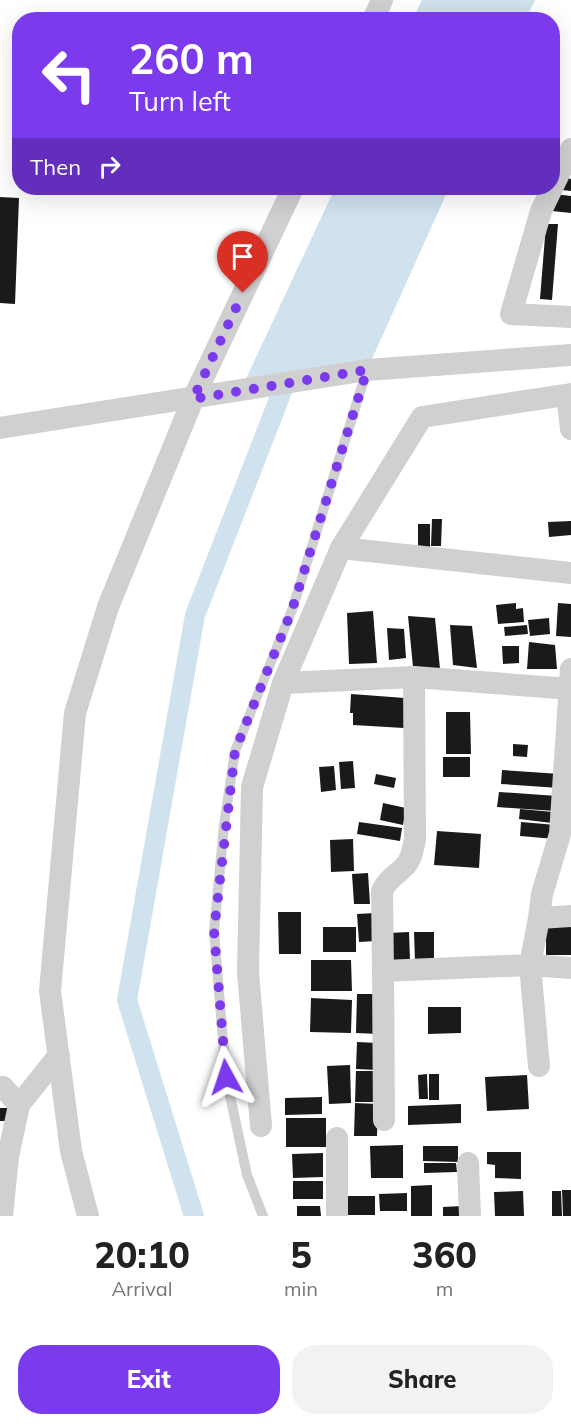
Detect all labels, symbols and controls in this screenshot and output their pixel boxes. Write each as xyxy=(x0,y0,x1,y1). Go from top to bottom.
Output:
text: 260 m xyxy=(129,32,254,85)
icon: left xyxy=(30,36,108,114)
text: Turn left xyxy=(129,84,231,118)
icon: right xyxy=(93,150,126,183)
text: Then xyxy=(30,153,81,181)
pin xyxy=(217,231,268,293)
icon: arrive xyxy=(226,240,259,273)
position arrow xyxy=(194,1045,258,1109)
text: 20:10 xyxy=(94,1232,190,1277)
text: 5 xyxy=(290,1232,312,1277)
text: 360 xyxy=(412,1232,477,1277)
text: Arrival xyxy=(111,1276,173,1301)
text: min xyxy=(284,1276,318,1301)
text: m xyxy=(436,1276,453,1301)
button: Exit xyxy=(18,1345,280,1414)
button: Share xyxy=(292,1345,553,1414)

